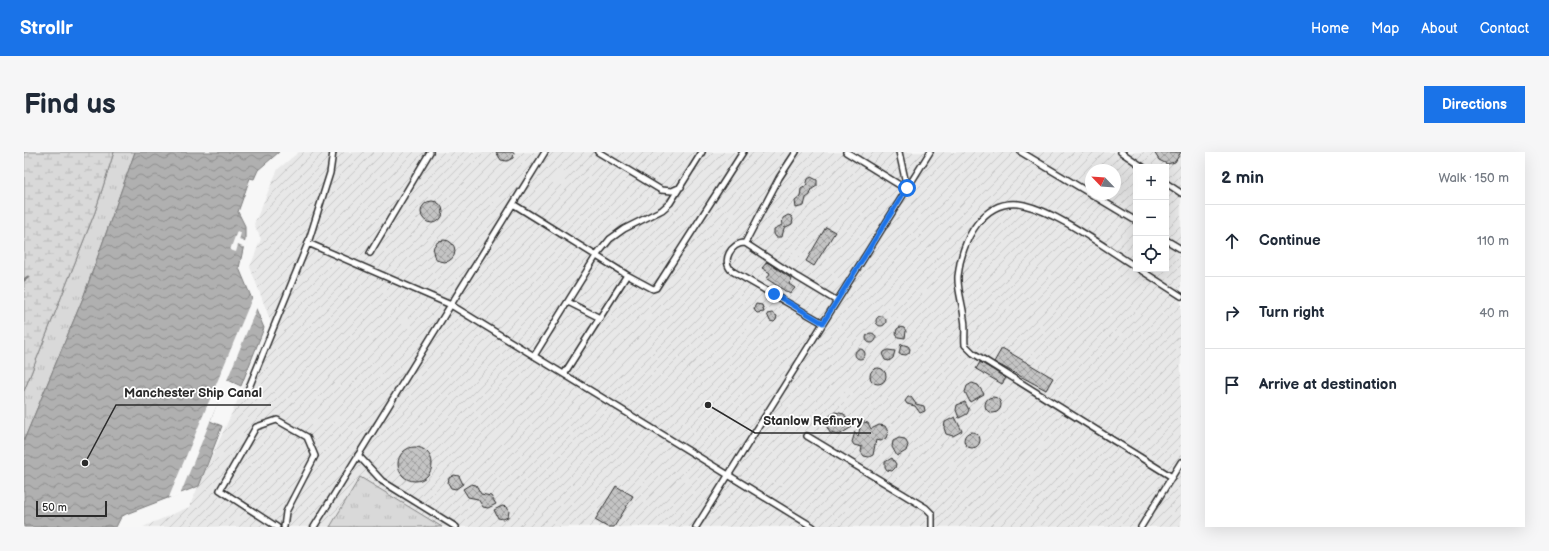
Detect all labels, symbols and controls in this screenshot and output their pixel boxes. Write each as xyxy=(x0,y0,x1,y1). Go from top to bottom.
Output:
text: Strollr xyxy=(20,17,73,40)
text: Home xyxy=(1311,20,1349,37)
text: Map xyxy=(1371,20,1399,37)
text: About xyxy=(1421,20,1458,37)
text: Contact xyxy=(1480,20,1529,37)
button: Directions xyxy=(1424,86,1525,123)
text: Find us xyxy=(24,88,116,121)
north arrow xyxy=(1085,164,1121,200)
map controls xyxy=(1133,164,1169,272)
button: + xyxy=(1133,164,1169,200)
text: 2 min xyxy=(1221,168,1264,188)
text: Walk · 150 m xyxy=(1438,170,1509,186)
route start xyxy=(898,179,916,197)
button: − xyxy=(1133,200,1169,236)
icon: ahead xyxy=(1221,230,1243,252)
text: Continue xyxy=(1259,231,1321,250)
text: 110 m xyxy=(1477,233,1509,249)
button: locate xyxy=(1133,236,1169,272)
route end xyxy=(765,285,783,303)
icon: right xyxy=(1221,302,1243,324)
text: Turn right xyxy=(1259,303,1324,322)
text: 40 m xyxy=(1479,305,1509,321)
icon: arrive xyxy=(1221,374,1243,396)
text: Arrive at destination xyxy=(1259,375,1397,394)
callout: Manchester Ship Canal xyxy=(116,380,271,405)
text: Manchester Ship Canal xyxy=(124,385,262,401)
callout: Stanlow Refinery xyxy=(755,408,871,433)
text: Stanlow Refinery xyxy=(763,413,863,429)
scale bar xyxy=(36,499,107,518)
text: 50 m xyxy=(42,501,67,514)

